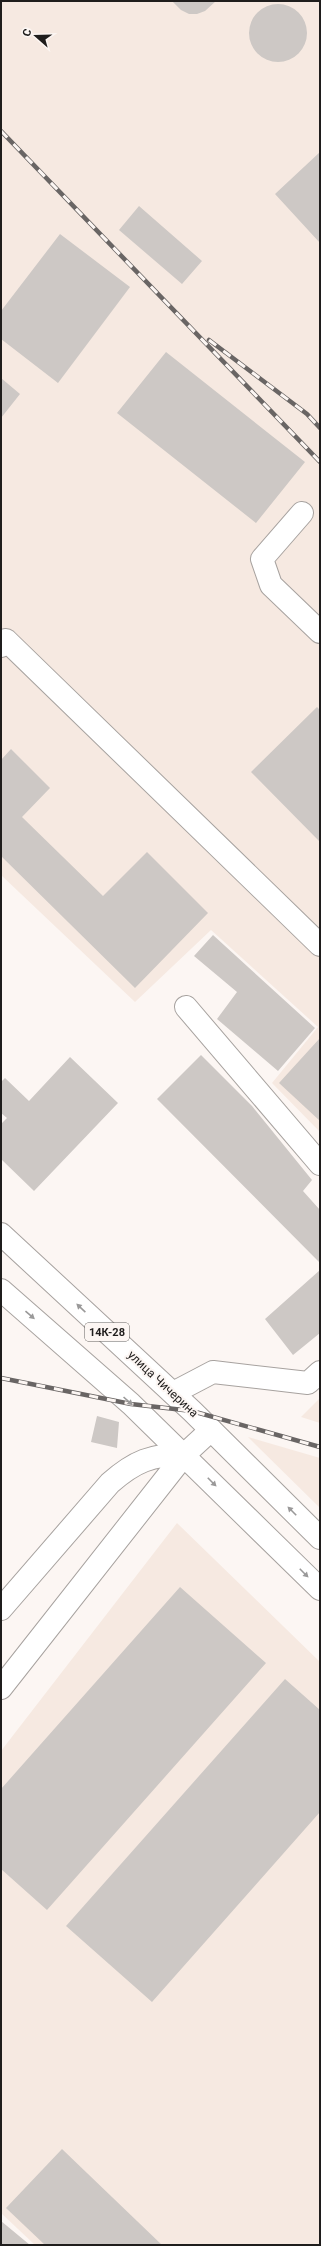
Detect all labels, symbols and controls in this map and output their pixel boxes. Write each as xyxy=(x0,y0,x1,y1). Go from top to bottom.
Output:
north arrow xyxy=(16,16,56,56)
text: С xyxy=(20,27,34,38)
one-way arrow xyxy=(75,1303,86,1312)
one-way arrow xyxy=(25,1311,36,1320)
road number: 14К-28 xyxy=(85,1323,129,1341)
street label: улица Чичерина xyxy=(125,1348,201,1420)
one-way arrow xyxy=(123,1396,133,1406)
one-way arrow xyxy=(207,1477,217,1487)
one-way arrow xyxy=(287,1506,297,1515)
one-way arrow xyxy=(300,1568,309,1578)

